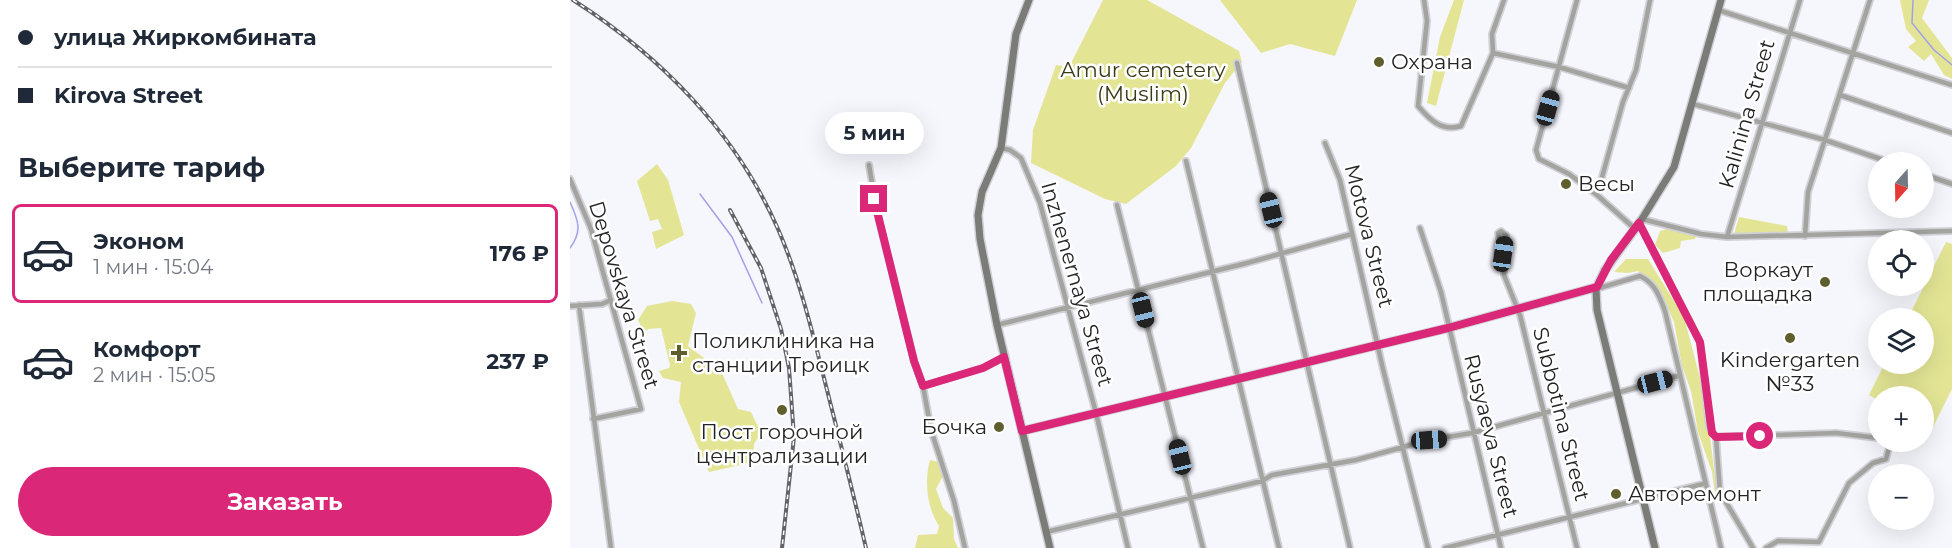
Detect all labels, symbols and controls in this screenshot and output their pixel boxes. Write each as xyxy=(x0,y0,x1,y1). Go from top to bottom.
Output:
text: улица Жиркомбината xyxy=(54,24,317,51)
street label: Kalinina Street xyxy=(1713,37,1780,191)
place label: Охрана xyxy=(1391,49,1473,74)
marker: Охрана xyxy=(1372,55,1386,69)
park label: Amur cemetery (Muslim) xyxy=(1060,57,1226,106)
text: Kirova Street xyxy=(54,82,203,109)
car xyxy=(1534,88,1562,128)
callout: 5 мин xyxy=(824,112,924,154)
text: 5 мин xyxy=(844,121,905,145)
text: Выберите тариф xyxy=(18,151,265,184)
north arrow xyxy=(1868,152,1934,218)
map controls xyxy=(1868,152,1934,530)
street label: Motova Street xyxy=(1340,162,1399,310)
place label: Весы xyxy=(1578,171,1635,196)
marker: Весы xyxy=(1559,177,1573,191)
street label: Inzhenernaya Street xyxy=(1036,179,1119,389)
route end xyxy=(860,185,887,212)
car xyxy=(1258,190,1284,230)
street label: Depovskaya Street xyxy=(584,198,665,392)
icon: car xyxy=(21,227,75,281)
text: Эконом xyxy=(93,228,184,255)
button: locate xyxy=(1868,230,1934,296)
car xyxy=(1492,235,1514,273)
text: 176 ₽ xyxy=(490,240,549,267)
text: 1 мин · 15:04 xyxy=(93,255,213,279)
place label: Воркаут площадка xyxy=(1703,257,1813,306)
marker: Воркаут площадка xyxy=(1818,275,1832,289)
car xyxy=(1130,290,1156,330)
button: layers xyxy=(1868,308,1934,374)
street label: Subbotina Street xyxy=(1528,324,1595,503)
place label: Поликлиника на станции Троицк xyxy=(692,328,875,377)
marker: Kindergarten №33 xyxy=(1783,331,1797,345)
icon: car xyxy=(21,335,75,389)
text: Комфорт xyxy=(93,336,201,363)
marker: Поликлиника на станции Троицк xyxy=(670,344,688,362)
place label: Kindergarten №33 xyxy=(1720,347,1860,396)
text: 237 ₽ xyxy=(486,348,549,375)
street label: Rusyaeva Street xyxy=(1459,351,1524,520)
text: 2 мин · 15:05 xyxy=(93,363,216,387)
car xyxy=(1635,369,1675,395)
button: + xyxy=(1868,386,1934,452)
marker: Пост горочной централизации xyxy=(775,403,789,417)
place label: Бочка xyxy=(922,414,987,439)
place label: Пост горочной централизации xyxy=(696,419,868,468)
marker: Бочка xyxy=(992,420,1006,434)
route start xyxy=(1746,422,1773,449)
car xyxy=(1410,430,1448,450)
car xyxy=(1167,437,1193,477)
button: − xyxy=(1868,464,1934,530)
button: Заказать xyxy=(18,467,552,536)
place label: Авторемонт xyxy=(1628,481,1761,506)
marker: Авторемонт xyxy=(1609,487,1623,501)

